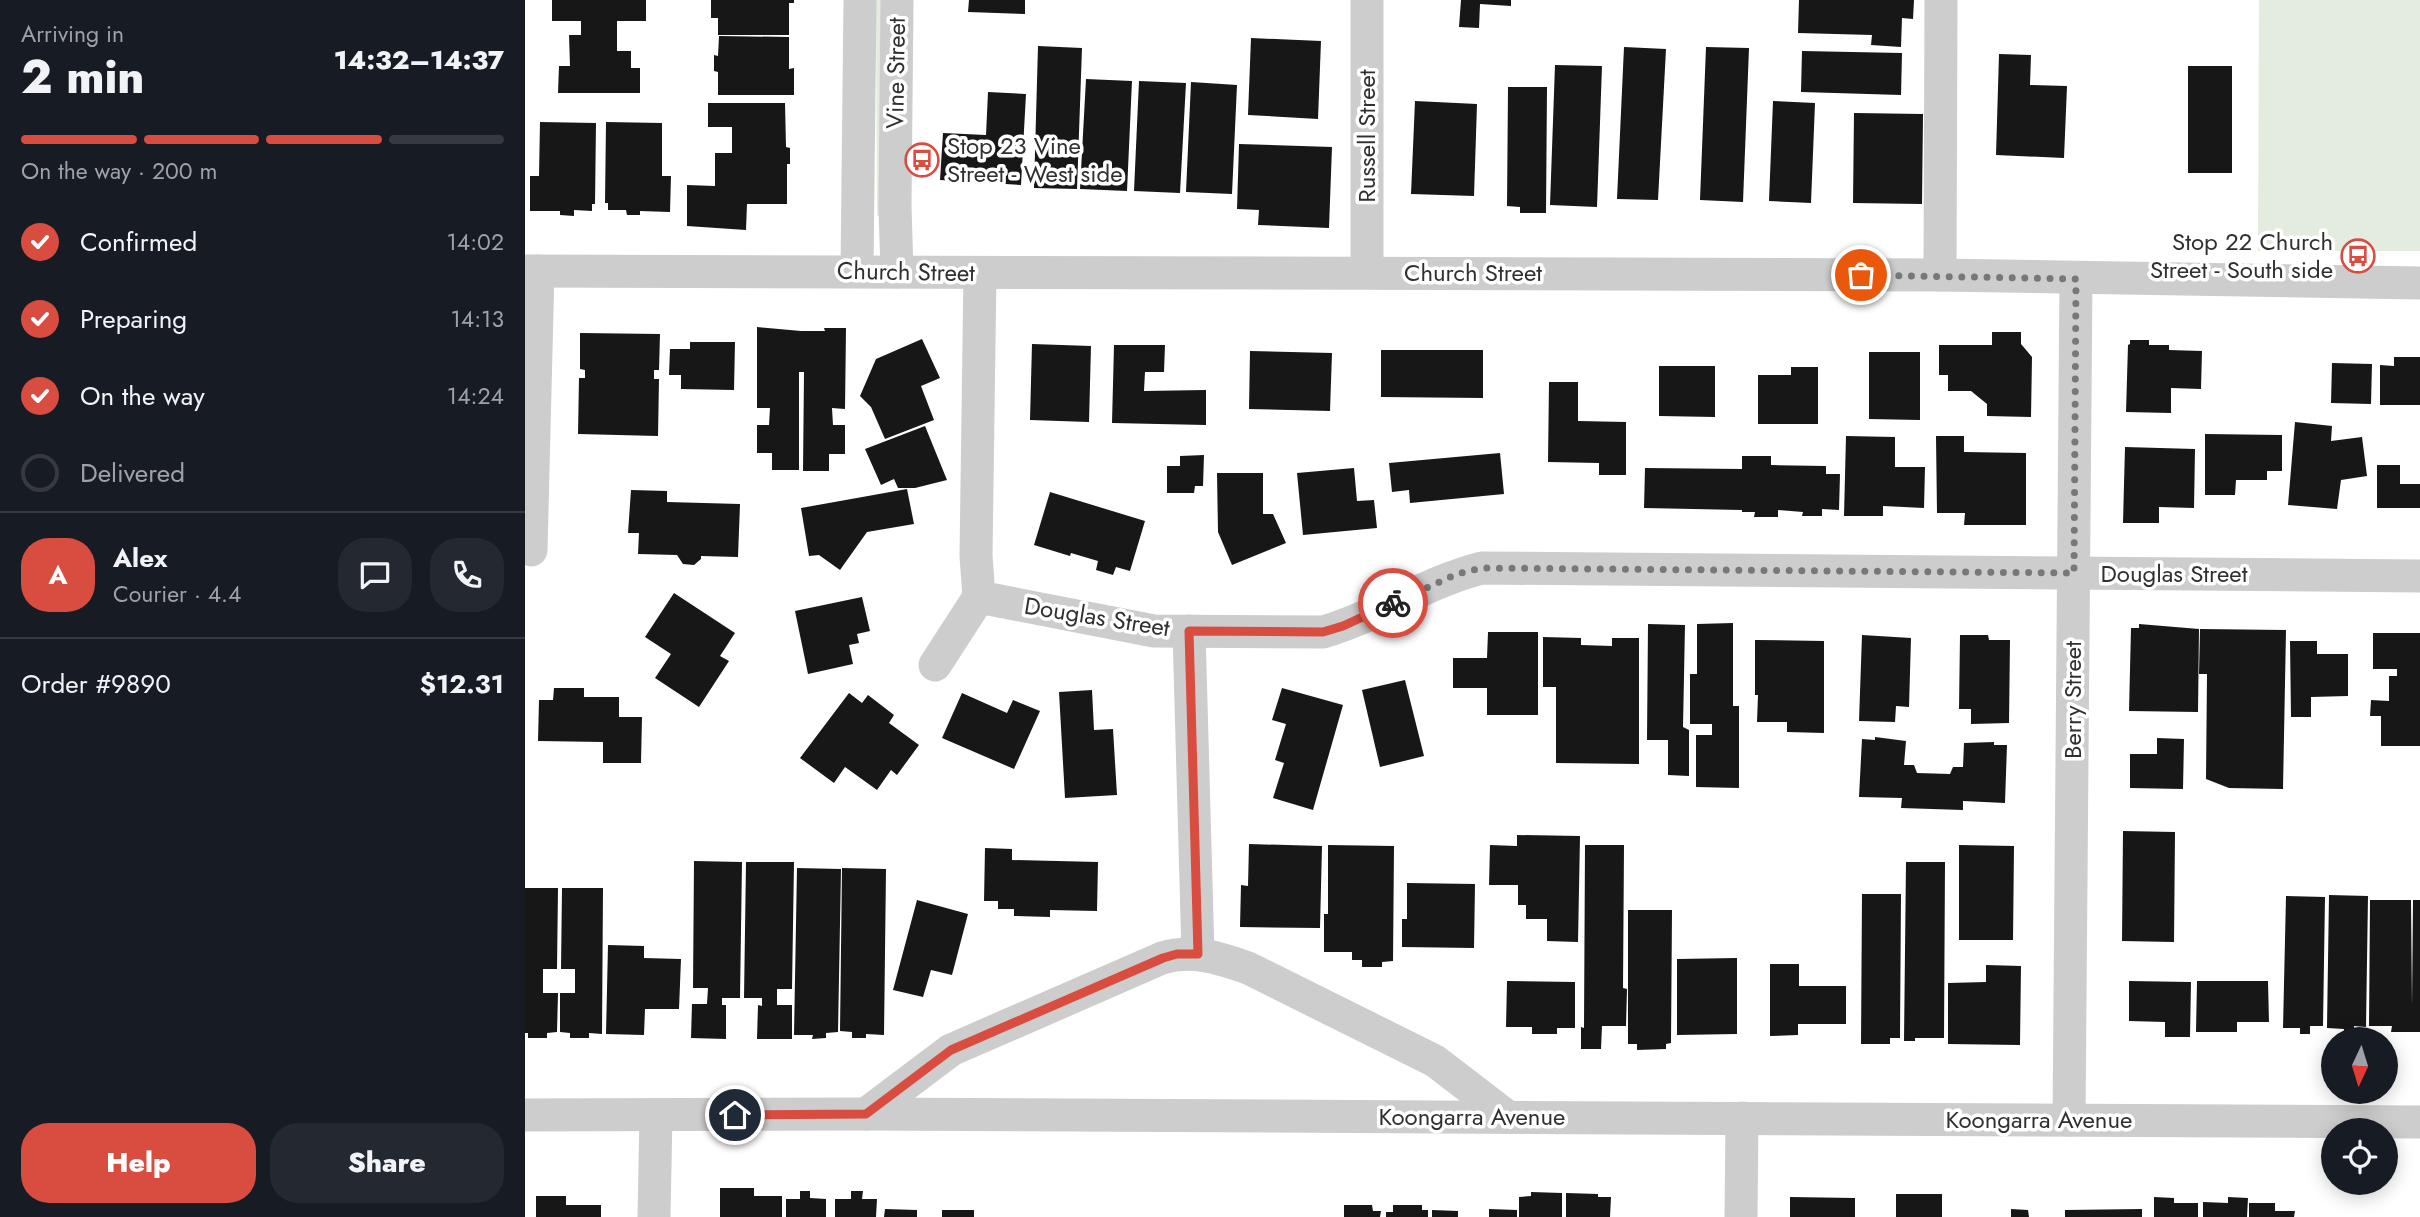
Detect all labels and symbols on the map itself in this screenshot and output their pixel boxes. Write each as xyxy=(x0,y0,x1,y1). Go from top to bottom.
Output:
street label: Vine Street xyxy=(877,17,914,129)
street label: Russell Street xyxy=(1349,69,1384,203)
place label: Stop 23 Vine Street - West side xyxy=(947,128,1123,191)
bus stop icon: Stop 23 Vine Street - West side xyxy=(903,141,941,179)
place label: Stop 22 Church Street - South side xyxy=(2150,224,2333,287)
bus stop icon: Stop 22 Church Street - South side xyxy=(2339,237,2377,275)
pin xyxy=(1831,245,1891,305)
street label: Church Street xyxy=(837,253,976,290)
street label: Church Street xyxy=(1404,255,1542,290)
street label: Douglas Street xyxy=(2101,556,2248,591)
courier xyxy=(1358,568,1428,638)
street label: Douglas Street xyxy=(1022,588,1173,645)
street label: Berry Street xyxy=(2055,641,2090,759)
north arrow xyxy=(2321,1027,2397,1104)
pin xyxy=(705,1085,765,1145)
street label: Koongarra Avenue xyxy=(1379,1099,1565,1134)
street label: Koongarra Avenue xyxy=(1946,1102,2132,1137)

